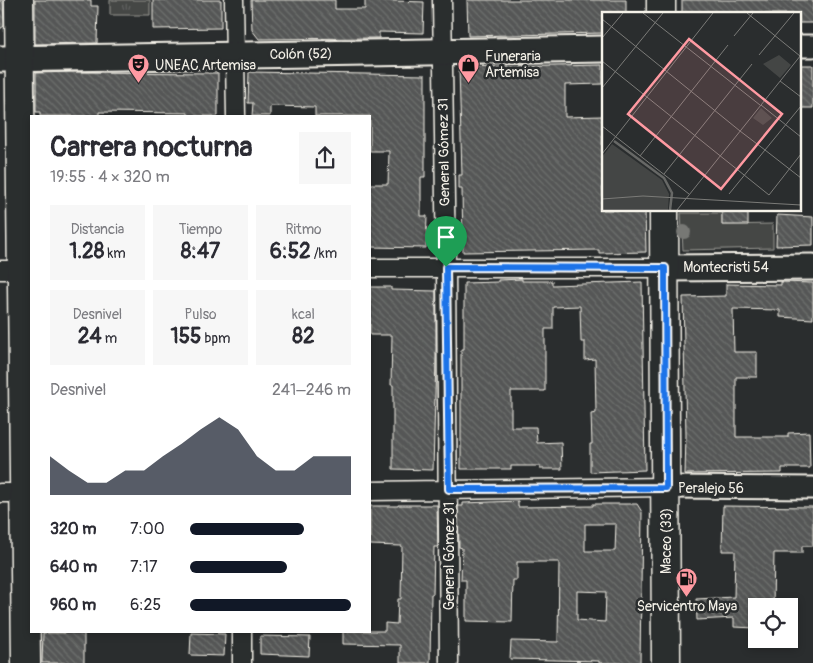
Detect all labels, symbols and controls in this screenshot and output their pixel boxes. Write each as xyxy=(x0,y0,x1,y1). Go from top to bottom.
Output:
inset map xyxy=(602,12,800,211)
street label: Colón (52) xyxy=(269,45,333,63)
place label: Funeraria Artemisa xyxy=(485,48,541,81)
shop icon: Funeraria Artemisa xyxy=(457,52,481,83)
theatre icon: UNEAC Artemisa xyxy=(127,53,151,84)
place label: UNEAC Artemisa xyxy=(155,57,256,74)
street label: General Gómez 31 xyxy=(435,98,453,206)
text: Carrera nocturna xyxy=(50,130,253,165)
button: share xyxy=(299,132,351,184)
text: 19:55 · 4 × 320 m xyxy=(50,167,170,187)
pin xyxy=(425,216,467,267)
text: Distancia xyxy=(71,221,124,238)
text: Tiempo xyxy=(179,221,222,238)
text: Ritmo xyxy=(285,221,322,238)
icon: arrive xyxy=(432,223,460,251)
text: 1.28 xyxy=(69,238,104,265)
text: 8:47 xyxy=(181,238,220,265)
text: 6:52 xyxy=(270,238,311,265)
text: km xyxy=(104,245,126,262)
text: /km xyxy=(311,245,337,262)
street label: Montecristi 54 xyxy=(683,259,769,276)
text: Desnivel xyxy=(73,306,122,323)
text: Pulso xyxy=(185,306,216,323)
text: kcal xyxy=(292,306,315,323)
text: 24 xyxy=(78,323,102,350)
text: 155 xyxy=(171,323,202,350)
text: 82 xyxy=(292,323,315,350)
text: m xyxy=(102,330,117,347)
text: bpm xyxy=(202,330,230,347)
text: Desnivel xyxy=(50,380,106,400)
text: 241–246 m xyxy=(272,380,351,400)
street label: Peralejo 56 xyxy=(678,480,744,497)
street label: General Gómez 31 xyxy=(441,502,458,610)
street label: Maceo (33) xyxy=(658,508,675,574)
text: 320 m xyxy=(50,519,96,539)
text: 7:00 xyxy=(130,519,165,539)
text: 640 m xyxy=(50,557,97,577)
text: 7:17 xyxy=(130,557,157,577)
fuel station icon: Servicentro Maya xyxy=(675,566,699,597)
text: 960 m xyxy=(50,595,96,615)
text: 6:25 xyxy=(130,595,161,615)
place label: Servicentro Maya xyxy=(637,598,737,615)
map controls xyxy=(748,598,798,648)
button: locate xyxy=(748,598,798,648)

